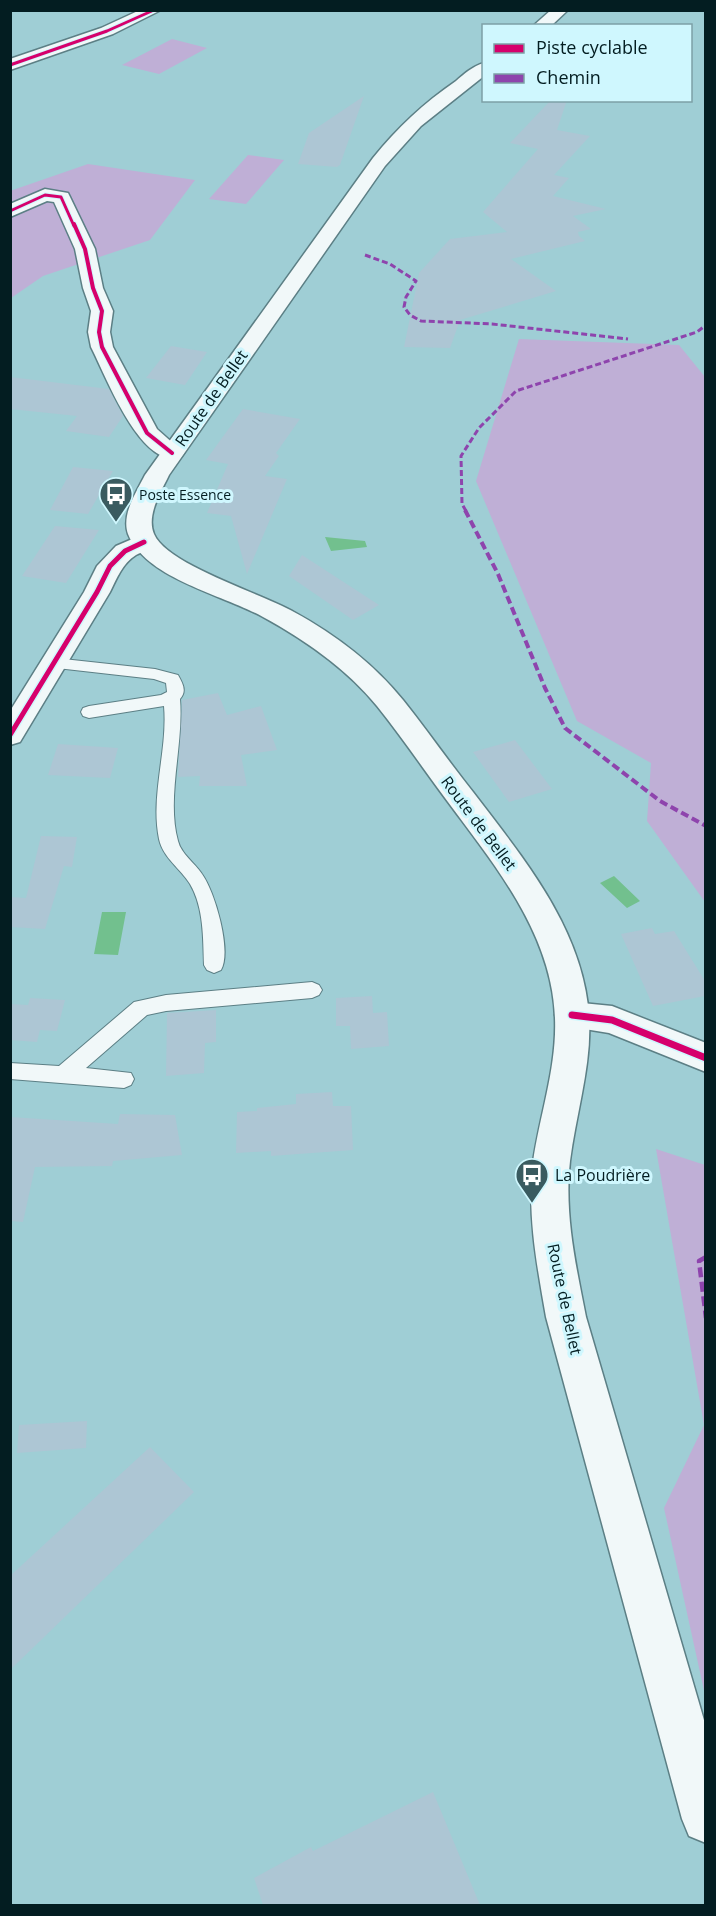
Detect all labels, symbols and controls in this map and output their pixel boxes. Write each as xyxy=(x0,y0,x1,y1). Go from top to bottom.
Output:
legend xyxy=(482,24,692,102)
text: Piste cyclable xyxy=(536,35,648,59)
text: Chemin xyxy=(536,65,601,89)
street label: Route de Bellet xyxy=(170,345,253,451)
bus stop icon: Poste Essence xyxy=(98,476,134,523)
place label: Poste Essence xyxy=(139,485,231,504)
street label: Route de Bellet xyxy=(436,771,522,875)
bus stop icon: La Poudrière xyxy=(514,1157,550,1204)
place label: La Poudrière xyxy=(555,1164,650,1186)
street label: Route de Bellet xyxy=(542,1241,588,1357)

